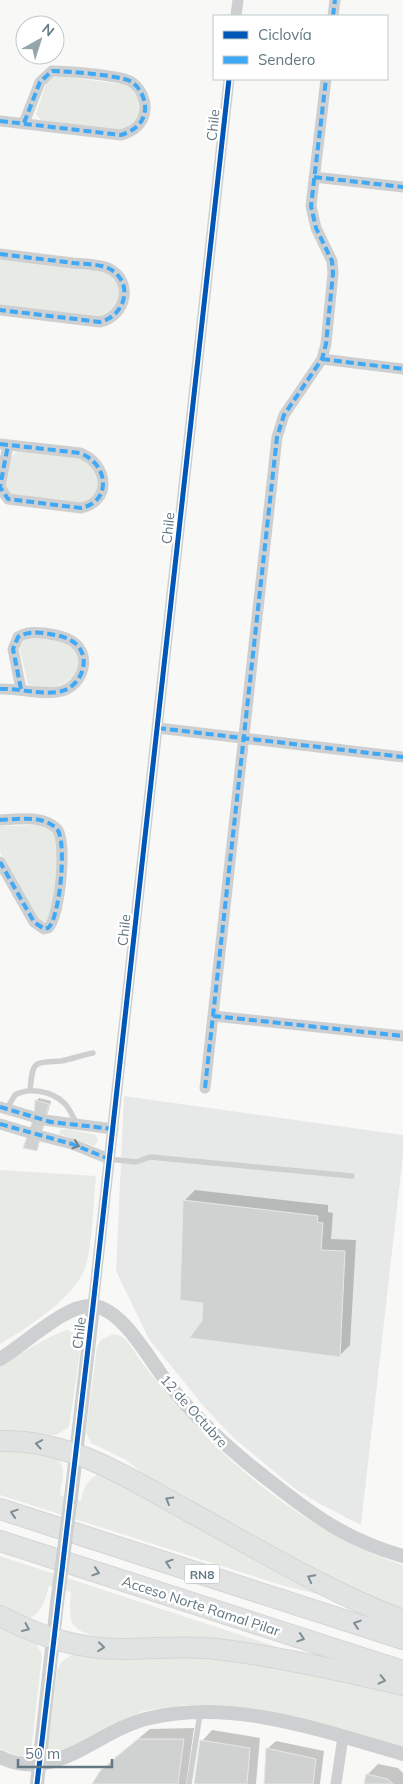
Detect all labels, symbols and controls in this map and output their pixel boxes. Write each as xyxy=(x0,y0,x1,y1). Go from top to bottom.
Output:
north arrow xyxy=(15,15,65,65)
legend xyxy=(213,15,388,80)
text: N xyxy=(38,20,58,40)
text: Ciclovía xyxy=(258,25,312,44)
text: Sendero xyxy=(258,50,315,69)
street label: Chile xyxy=(202,108,224,142)
street label: Chile xyxy=(157,511,179,545)
street label: Chile xyxy=(113,913,135,947)
one-way arrow xyxy=(71,1140,80,1150)
street label: Chile xyxy=(68,1316,90,1350)
street label: 12 de Octubre xyxy=(157,1371,231,1451)
one-way arrow xyxy=(34,1440,43,1450)
one-way arrow xyxy=(165,1497,174,1507)
one-way arrow xyxy=(10,1509,19,1519)
one-way arrow xyxy=(165,1559,173,1569)
road number: RN8 xyxy=(184,1565,220,1584)
one-way arrow xyxy=(92,1566,100,1576)
street label: Acceso Norte Ramal Pilar xyxy=(120,1572,283,1640)
one-way arrow xyxy=(307,1574,316,1584)
one-way arrow xyxy=(353,1620,361,1630)
one-way arrow xyxy=(21,1622,30,1633)
one-way arrow xyxy=(296,1633,305,1643)
one-way arrow xyxy=(97,1641,105,1652)
one-way arrow xyxy=(378,1674,387,1685)
scale bar xyxy=(18,1736,111,1768)
text: 50 m xyxy=(25,1744,60,1763)

